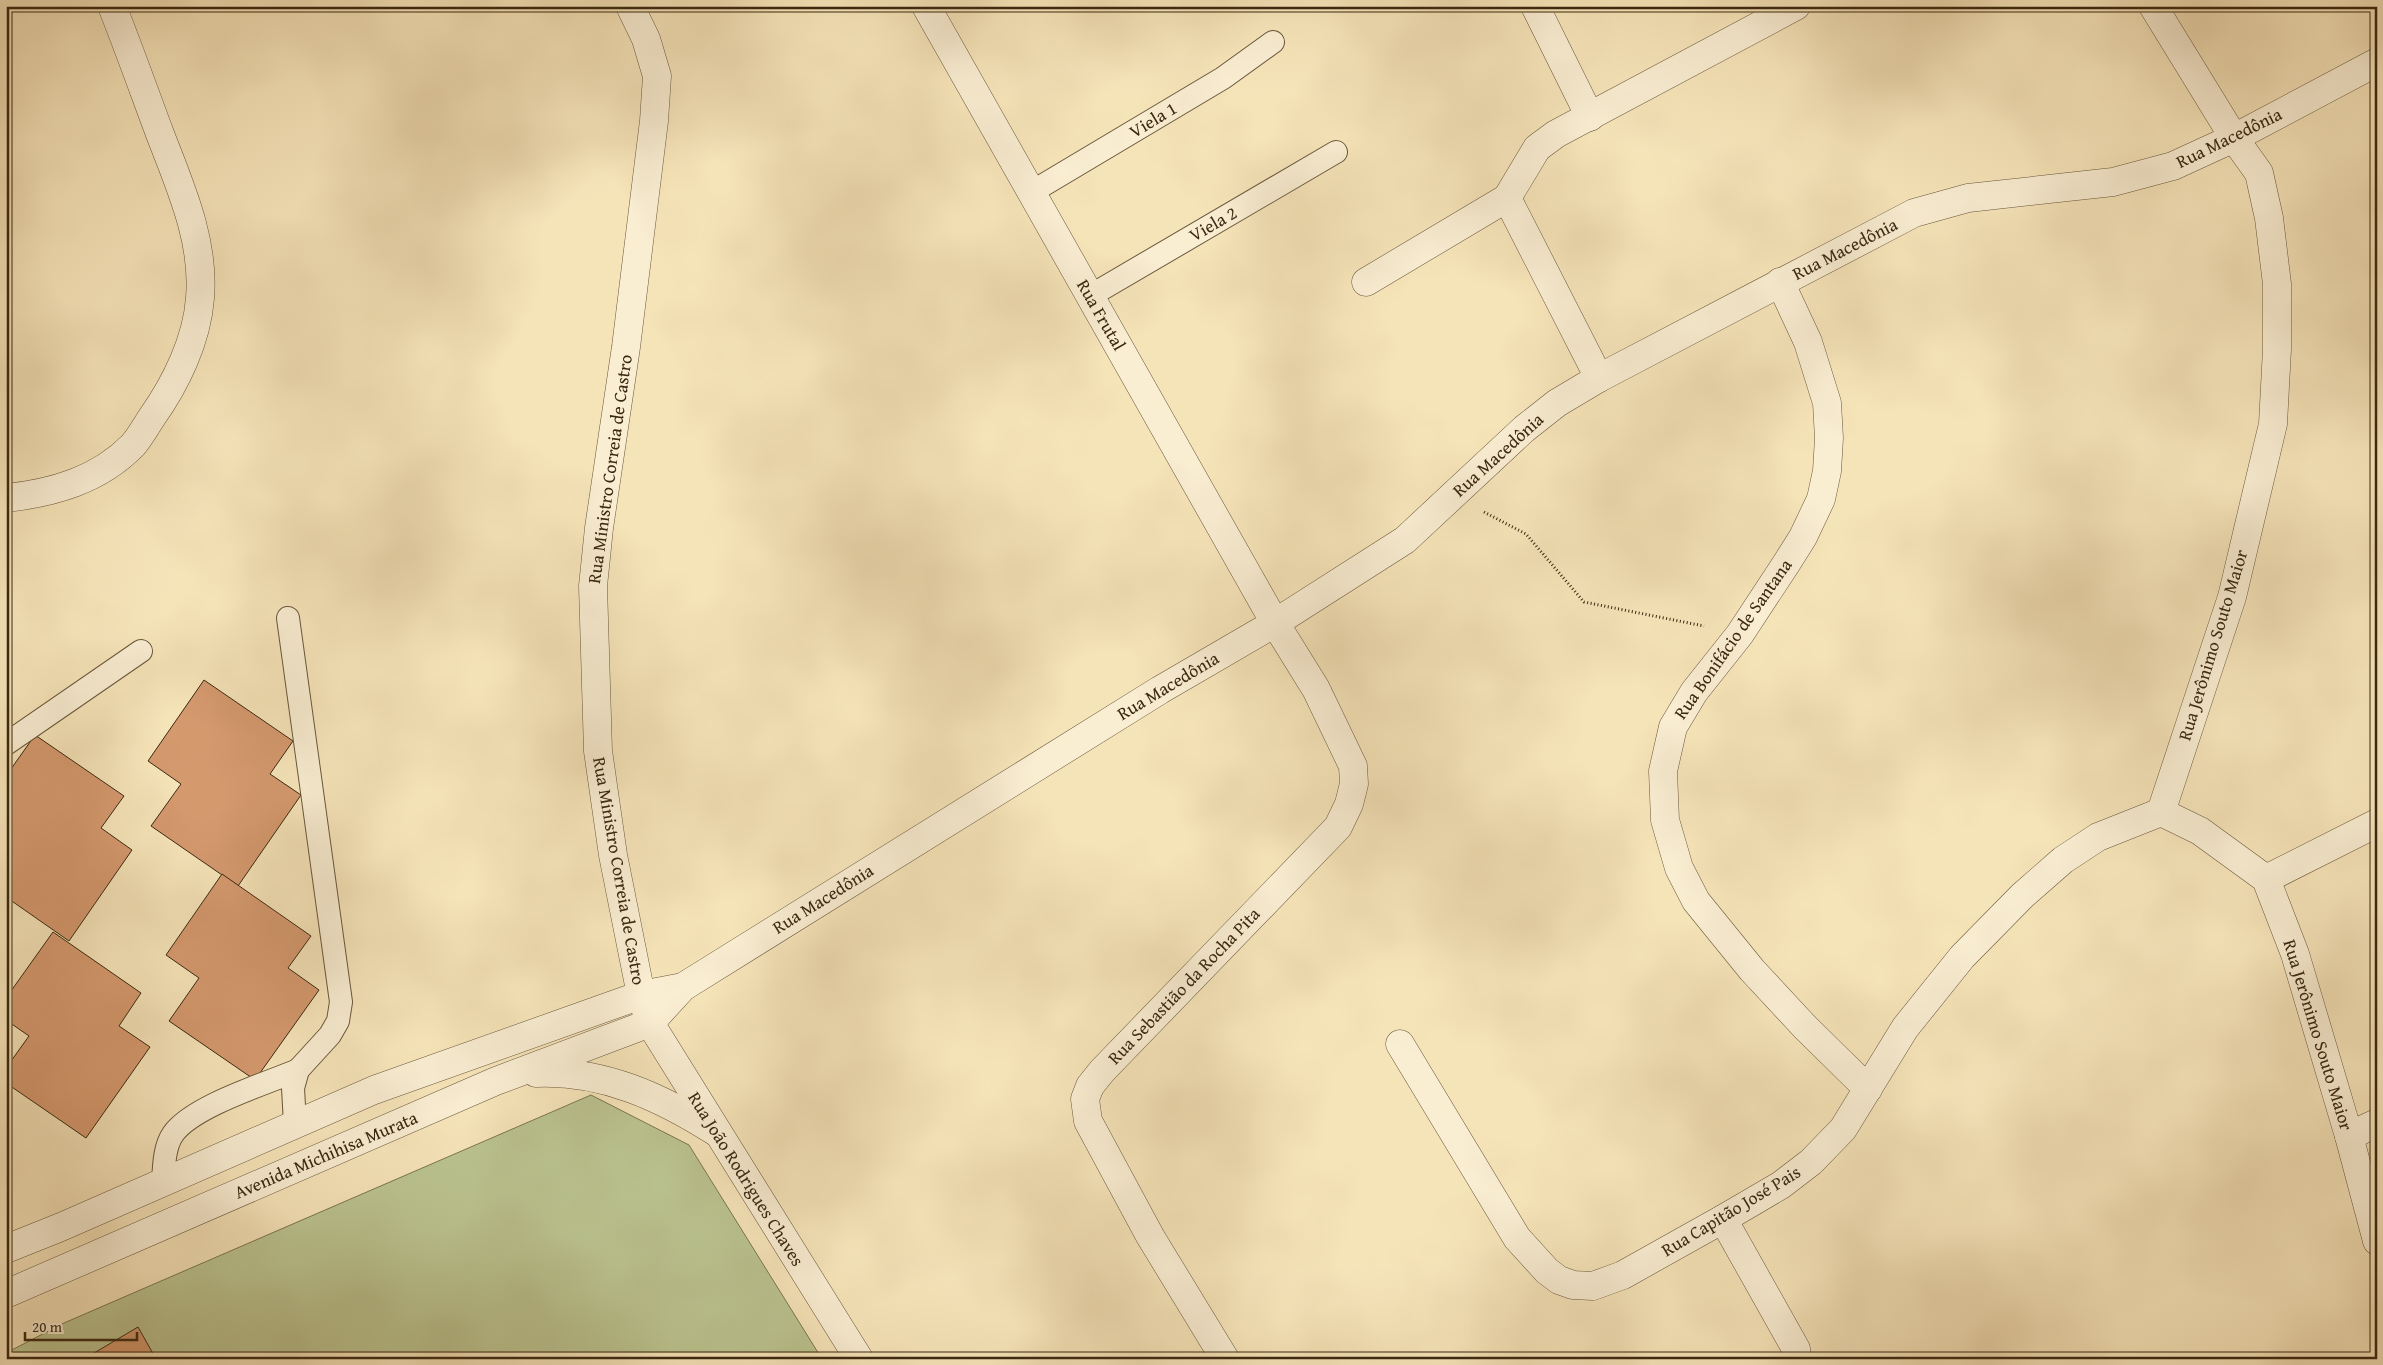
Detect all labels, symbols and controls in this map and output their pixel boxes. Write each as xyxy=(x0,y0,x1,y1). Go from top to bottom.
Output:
street label: Viela 1 xyxy=(1124,95,1182,144)
street label: Rua Macedônia xyxy=(2171,100,2287,175)
street label: Viela 2 xyxy=(1184,199,1242,248)
street label: Rua Macedônia xyxy=(1788,210,1902,287)
street label: Rua Frutal xyxy=(1070,274,1133,355)
street label: Rua Ministro Correia de Castro xyxy=(580,353,639,585)
street label: Rua Macedônia xyxy=(1446,406,1550,503)
street label: Rua Jerônimo Souto Maior xyxy=(2171,545,2255,744)
street label: Rua Bonifácio de Santana xyxy=(1667,553,1799,724)
street label: Rua Macedônia xyxy=(1112,644,1224,727)
street label: Rua Ministro Correia de Castro xyxy=(586,755,653,987)
street label: Rua Macedônia xyxy=(767,856,879,940)
street label: Rua Sebastião da Rocha Pita xyxy=(1101,901,1266,1070)
street label: Rua Jerônimo Souto Maior xyxy=(2277,936,2361,1134)
street label: Rua João Rodrigues Chaves xyxy=(682,1086,811,1271)
street label: Avenida Michihisa Murata xyxy=(230,1103,422,1205)
street label: Rua Capitão José Pais xyxy=(1656,1158,1806,1263)
scale bar xyxy=(25,1310,138,1342)
text: 20 m xyxy=(32,1316,63,1337)

